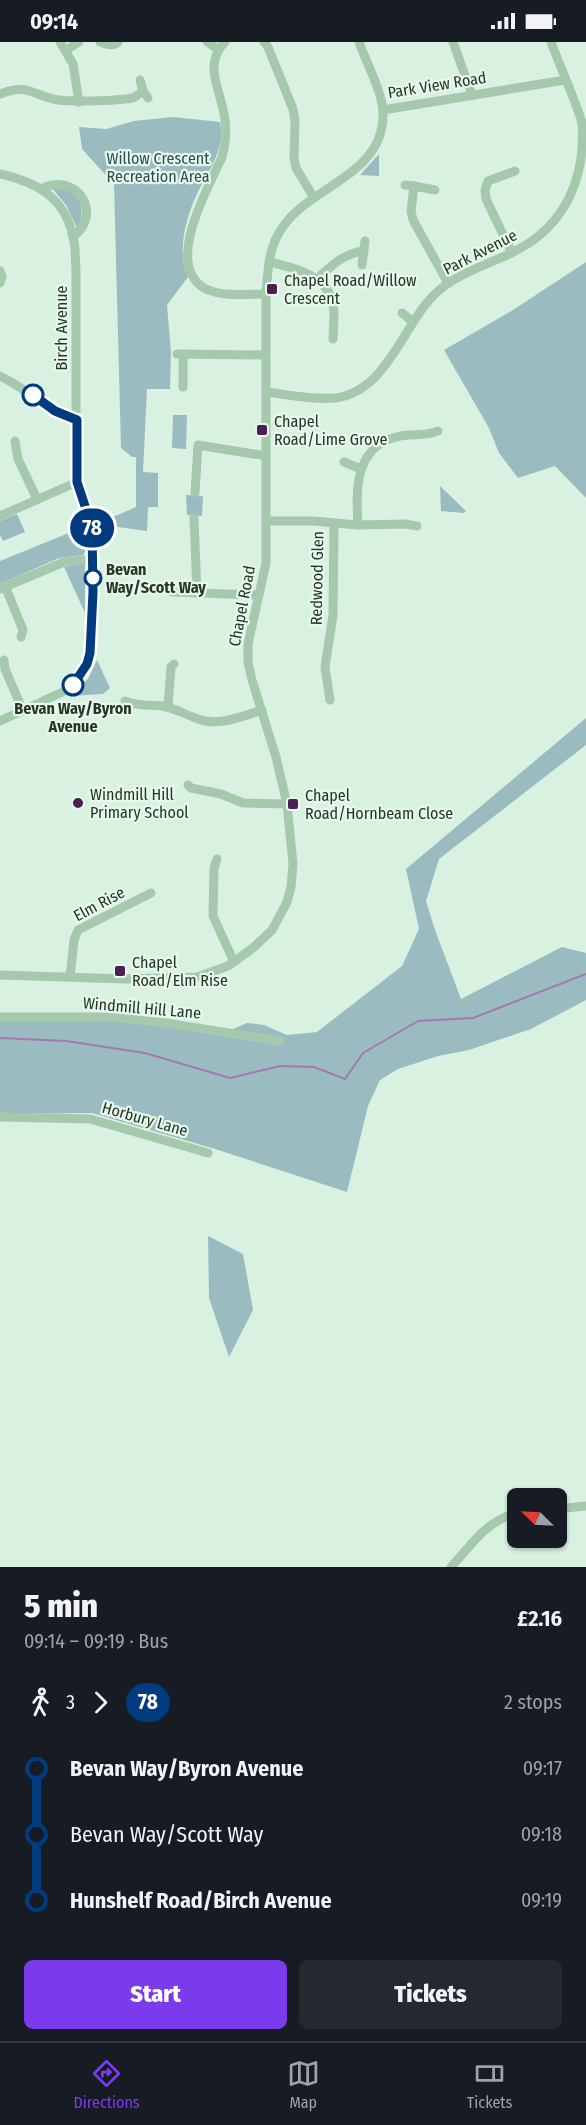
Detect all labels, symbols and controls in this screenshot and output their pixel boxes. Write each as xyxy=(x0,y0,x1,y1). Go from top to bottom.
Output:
text: 09:14 xyxy=(30,8,78,35)
street label: Park View Road xyxy=(386,68,488,102)
park label: Willow Crescent Recreation Area xyxy=(107,149,210,186)
street label: Park Avenue xyxy=(440,225,520,279)
place label: Chapel Road/Willow Crescent xyxy=(284,271,417,308)
marker: Chapel Road/Willow Crescent xyxy=(265,282,279,296)
street label: Birch Avenue xyxy=(52,285,71,371)
unlabelled marker xyxy=(22,384,44,406)
place label: Chapel Road/Lime Grove xyxy=(274,412,387,449)
marker: Chapel Road/Lime Grove xyxy=(255,423,269,437)
line badge: 78 xyxy=(65,508,119,548)
text: 78 xyxy=(82,515,102,541)
street label: Redwood Glen xyxy=(307,531,327,625)
place label: Bevan Way/Scott Way xyxy=(106,560,206,597)
street label: Chapel Road xyxy=(225,564,259,648)
marker: Bevan Way/Scott Way xyxy=(84,569,102,587)
marker: Bevan Way/Byron Avenue xyxy=(62,674,84,696)
place label: Bevan Way/Byron Avenue xyxy=(14,699,132,736)
place label: Windmill Hill Primary School xyxy=(90,785,189,822)
place label: Chapel Road/Hornbeam Close xyxy=(305,786,453,823)
marker: Windmill Hill Primary School xyxy=(71,796,85,810)
marker: Chapel Road/Hornbeam Close xyxy=(286,797,300,811)
street label: Elm Rise xyxy=(70,883,128,925)
place label: Chapel Road/Elm Rise xyxy=(132,953,228,990)
marker: Chapel Road/Elm Rise xyxy=(113,964,127,978)
street label: Windmill Hill Lane xyxy=(82,993,202,1023)
street label: Horbury Lane xyxy=(100,1098,190,1140)
north arrow xyxy=(507,1488,567,1548)
map controls xyxy=(507,1488,567,1548)
text: 5 min xyxy=(24,1586,98,1626)
text: £2.16 xyxy=(517,1605,562,1632)
text: 09:14 – 09:19 · Bus xyxy=(24,1629,168,1653)
icon: walk xyxy=(24,1686,57,1719)
icon: forward xyxy=(84,1686,117,1719)
text: 78 xyxy=(138,1689,158,1715)
text: 3 xyxy=(66,1690,75,1714)
text: 2 stops xyxy=(504,1690,562,1714)
text: Bevan Way/Byron Avenue xyxy=(70,1755,303,1782)
text: 09:17 xyxy=(523,1756,562,1780)
text: Bevan Way/Scott Way xyxy=(70,1821,263,1848)
text: 09:18 xyxy=(521,1822,562,1846)
text: Hunshelf Road/Birch Avenue xyxy=(70,1887,332,1914)
text: 09:19 xyxy=(521,1888,562,1912)
button: Start xyxy=(24,1960,287,2029)
button: Tickets xyxy=(299,1960,562,2029)
tab: Directions xyxy=(74,2057,140,2112)
tab: Map xyxy=(287,2057,320,2112)
tab: Tickets xyxy=(467,2057,512,2112)

